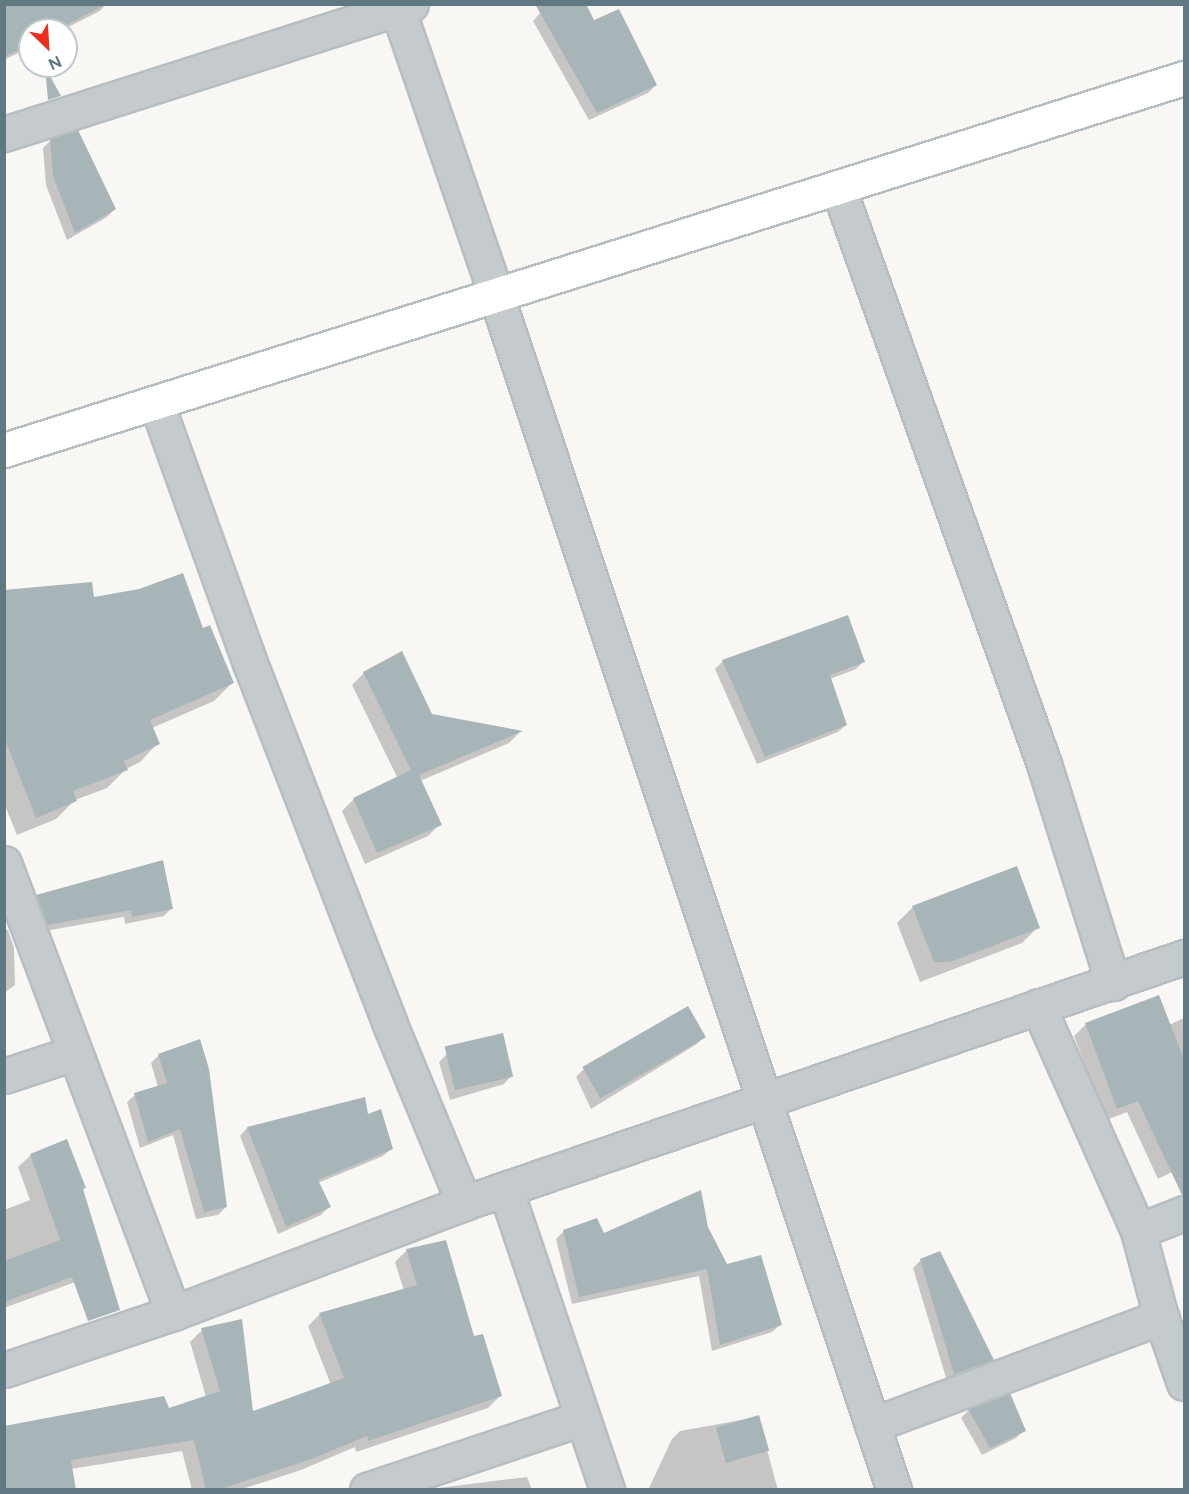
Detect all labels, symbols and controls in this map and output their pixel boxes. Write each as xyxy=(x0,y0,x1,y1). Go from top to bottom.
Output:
north arrow xyxy=(18,18,78,78)
text: N xyxy=(45,52,65,74)

